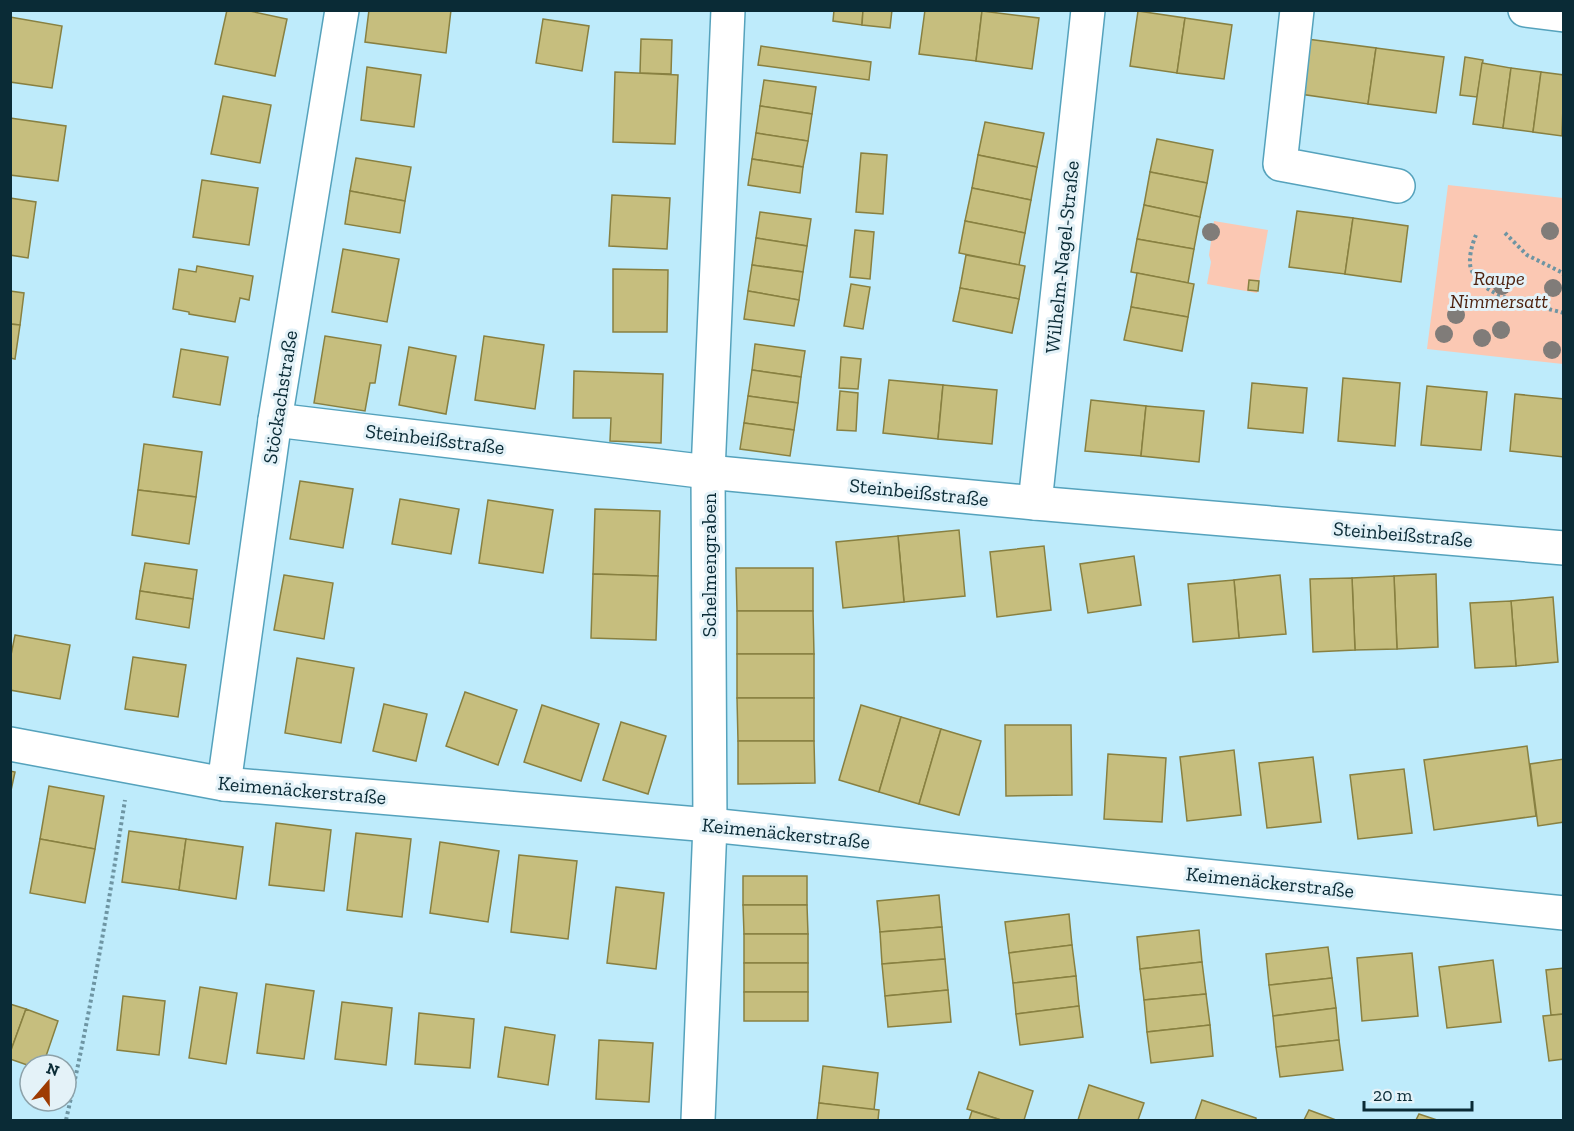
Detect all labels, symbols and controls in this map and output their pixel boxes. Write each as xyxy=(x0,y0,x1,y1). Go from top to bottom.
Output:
street label: Wilhelm-Nagel-Straße xyxy=(1040,160,1084,354)
park label: Raupe Nimmersatt xyxy=(1450,266,1548,313)
street label: Stöckachstraße xyxy=(258,329,302,465)
street label: Steinbeißstraße xyxy=(364,419,506,459)
street label: Steinbeißstraße xyxy=(848,473,990,511)
street label: Schelmengraben xyxy=(697,492,721,637)
street label: Steinbeißstraße xyxy=(1332,516,1474,552)
street label: Keimenäckerstraße xyxy=(217,771,387,809)
street label: Keimenäckerstraße xyxy=(701,812,871,854)
street label: Keimenäckerstraße xyxy=(1185,861,1355,903)
north arrow xyxy=(18,1053,78,1113)
text: N xyxy=(44,1058,62,1080)
scale bar xyxy=(1364,1074,1472,1112)
text: 20 m xyxy=(1373,1084,1413,1106)

